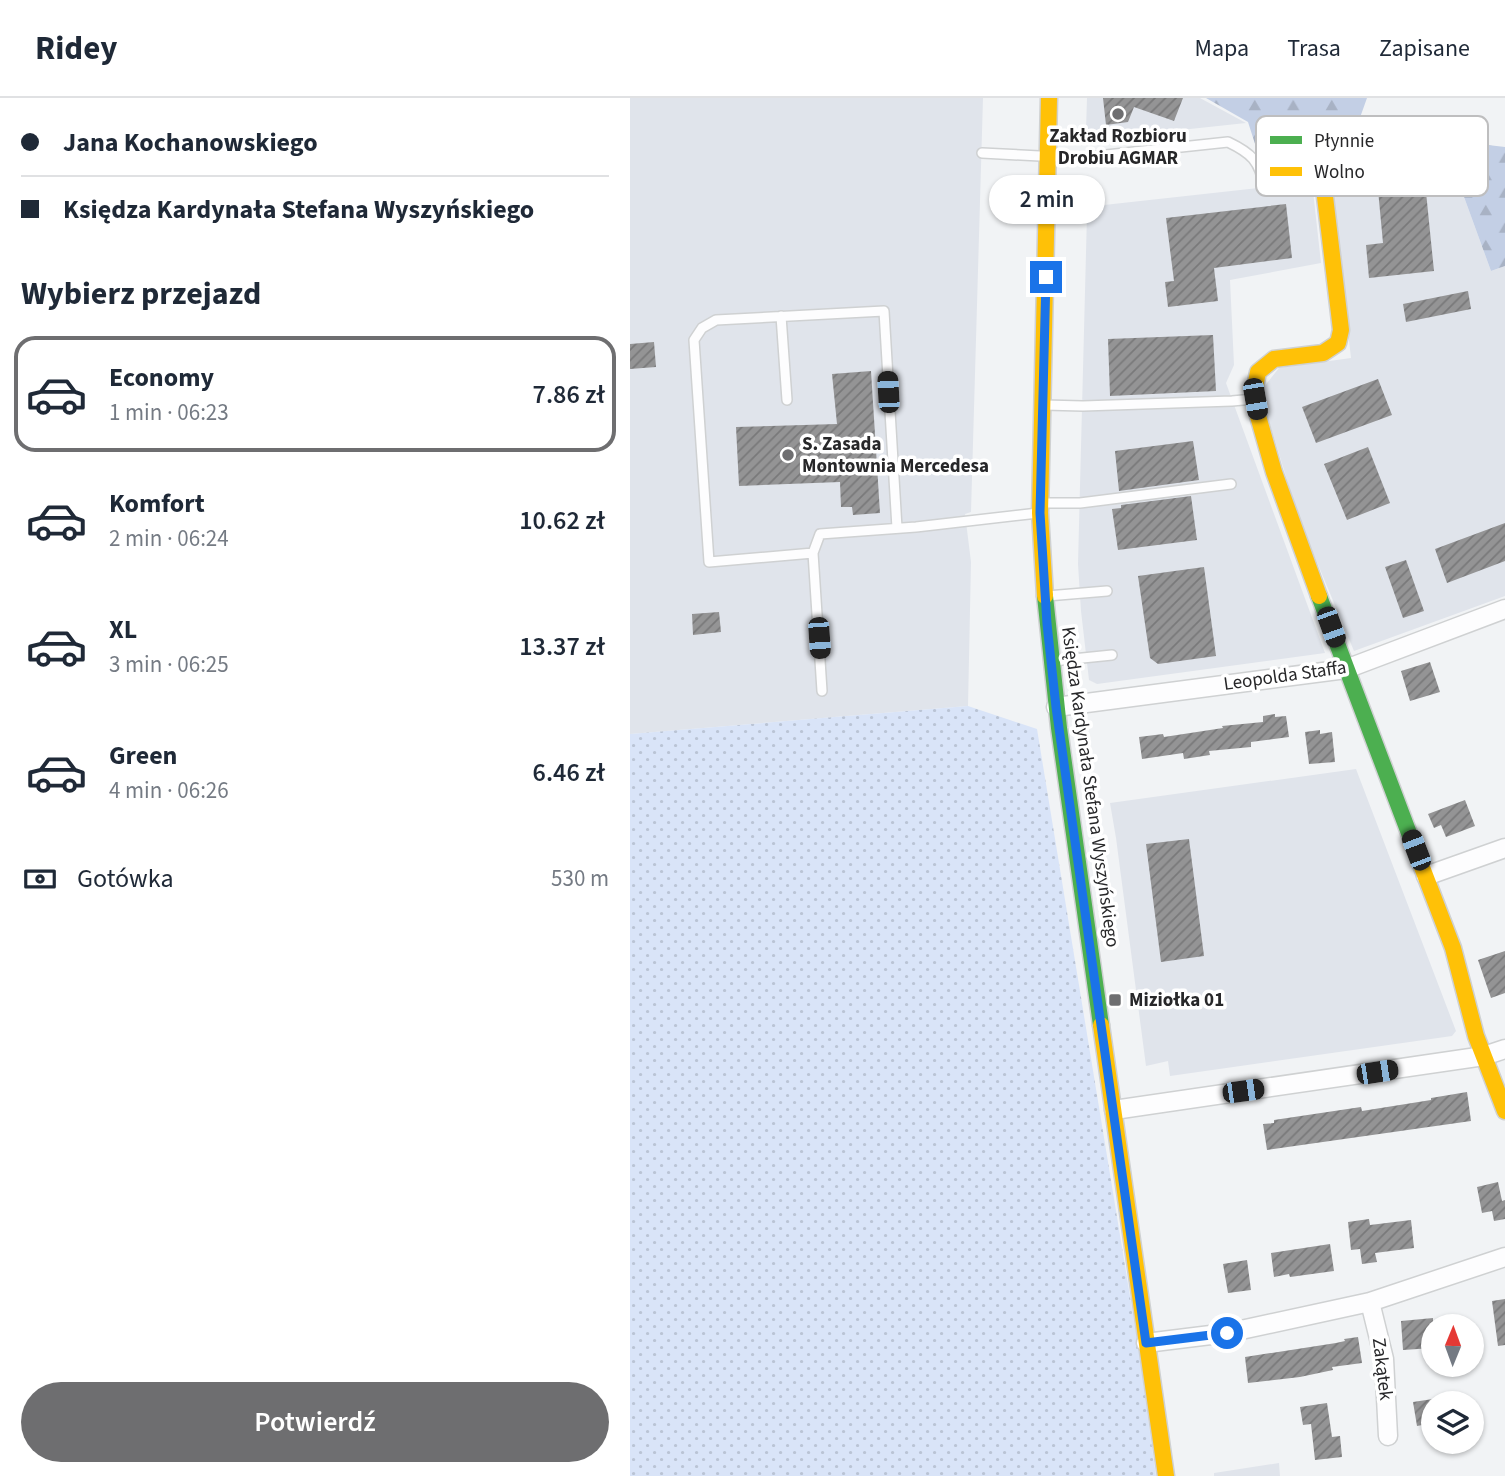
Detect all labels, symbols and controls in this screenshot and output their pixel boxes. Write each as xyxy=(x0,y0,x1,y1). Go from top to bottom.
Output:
text: Ridey xyxy=(35,25,117,72)
text: Mapa xyxy=(1195,31,1249,66)
text: Trasa xyxy=(1287,31,1341,66)
text: Zapisane xyxy=(1379,31,1470,66)
marker: Zakład Rozbioru Drobiu AGMAR xyxy=(1110,106,1126,122)
legend xyxy=(1256,116,1488,196)
place label: Zakład Rozbioru Drobiu AGMAR xyxy=(1049,123,1187,172)
text: Jana Kochanowskiego xyxy=(63,124,318,161)
text: Płynnie xyxy=(1314,128,1374,155)
text: Wolno xyxy=(1314,159,1365,186)
callout: 2 min xyxy=(988,176,1104,225)
text: 2 min xyxy=(1020,183,1074,216)
text: Księdza Kardynała Stefana Wyszyńskiego xyxy=(63,191,534,228)
route end xyxy=(1030,261,1062,293)
text: Wybierz przejazd xyxy=(21,271,261,317)
text: Economy xyxy=(109,359,214,396)
icon: car xyxy=(25,363,88,426)
car xyxy=(877,370,900,414)
text: 7.86 zł xyxy=(533,376,605,413)
car xyxy=(1242,376,1269,422)
text: 1 min · 06:23 xyxy=(109,396,229,429)
place label: S. Zasada Montownia Mercedesa xyxy=(802,431,989,480)
marker: S. Zasada Montownia Mercedesa xyxy=(780,447,796,463)
text: Komfort xyxy=(109,485,205,522)
icon: car xyxy=(25,489,88,552)
text: 10.62 zł xyxy=(519,502,605,539)
text: 2 min · 06:24 xyxy=(109,522,229,555)
car xyxy=(1314,604,1349,650)
text: XL xyxy=(109,611,137,648)
icon: car xyxy=(25,615,88,678)
car xyxy=(808,616,831,660)
street label: Księdza Kardynała Stefana Wyszyńskiego xyxy=(1054,625,1126,949)
text: 13.37 zł xyxy=(519,628,605,665)
text: 3 min · 06:25 xyxy=(109,648,229,681)
street label: Leopolda Staffa xyxy=(1222,654,1348,698)
text: Green xyxy=(109,737,177,774)
icon: car xyxy=(25,741,88,804)
text: 6.46 zł xyxy=(533,754,605,791)
text: 4 min · 06:26 xyxy=(109,774,229,807)
car xyxy=(1399,827,1434,873)
icon: cash xyxy=(21,860,59,898)
text: Gotówka xyxy=(77,860,174,897)
text: 530 m xyxy=(551,862,609,895)
place label: Miziołka 01 xyxy=(1129,987,1224,1014)
marker: Miziołka 01 xyxy=(1107,992,1123,1008)
car xyxy=(1355,1058,1400,1086)
car xyxy=(1221,1078,1266,1104)
north arrow xyxy=(1421,1314,1484,1377)
map controls xyxy=(1421,1314,1484,1454)
route start xyxy=(1211,1317,1243,1349)
street label: Zakątek xyxy=(1365,1336,1399,1403)
button: Potwierdź xyxy=(21,1382,609,1462)
button: layers xyxy=(1421,1391,1484,1454)

